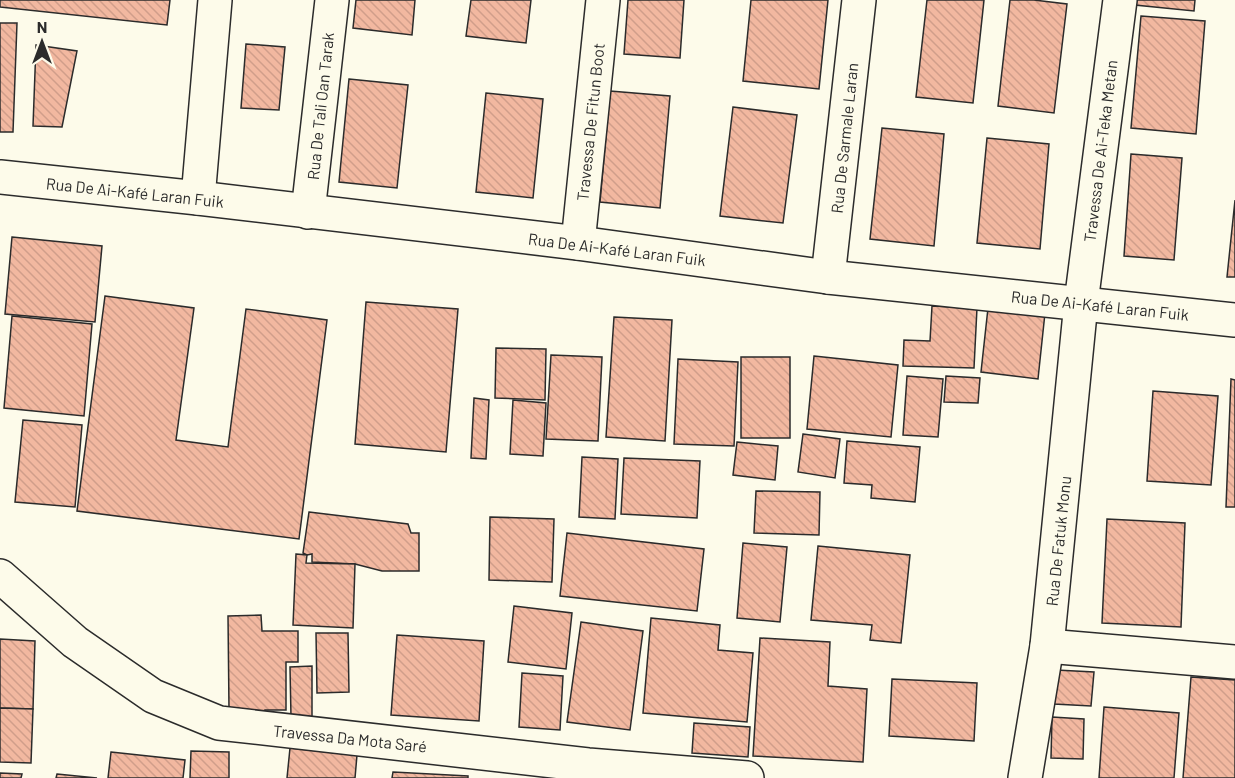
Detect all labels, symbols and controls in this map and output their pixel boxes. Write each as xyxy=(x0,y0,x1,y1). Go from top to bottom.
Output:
north arrow xyxy=(12,12,72,72)
text: N xyxy=(37,17,47,36)
street label: Rua De Tali Oan Tarak xyxy=(303,31,337,181)
street label: Travessa De Fitun Boot xyxy=(572,42,608,202)
street label: Travessa De Ai-Teka Metan xyxy=(1079,59,1121,243)
street label: Rua De Sarmale Laran xyxy=(827,62,861,214)
street label: Rua De Ai-Kafé Laran Fuik xyxy=(45,173,225,211)
street label: Rua De Ai-Kafé Laran Fuik xyxy=(527,229,707,269)
street label: Rua De Ai-Kafé Laran Fuik xyxy=(1010,286,1190,324)
street label: Rua De Fatuk Monu xyxy=(1042,475,1074,607)
street label: Travessa Da Mota Saré xyxy=(272,720,428,756)

